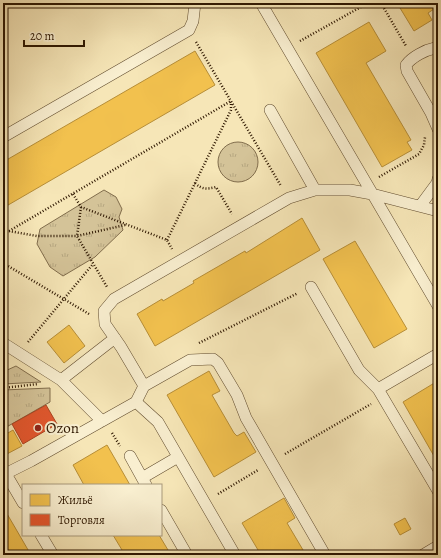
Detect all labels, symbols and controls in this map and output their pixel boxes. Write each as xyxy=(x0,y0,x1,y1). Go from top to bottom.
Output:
scale bar xyxy=(24,22,84,48)
text: 20 m xyxy=(30,28,54,44)
place label: Ozon xyxy=(46,418,79,438)
marker: Ozon xyxy=(33,423,43,433)
legend xyxy=(22,484,162,536)
text: Жильё xyxy=(58,492,93,508)
text: Торговля xyxy=(58,512,105,528)

